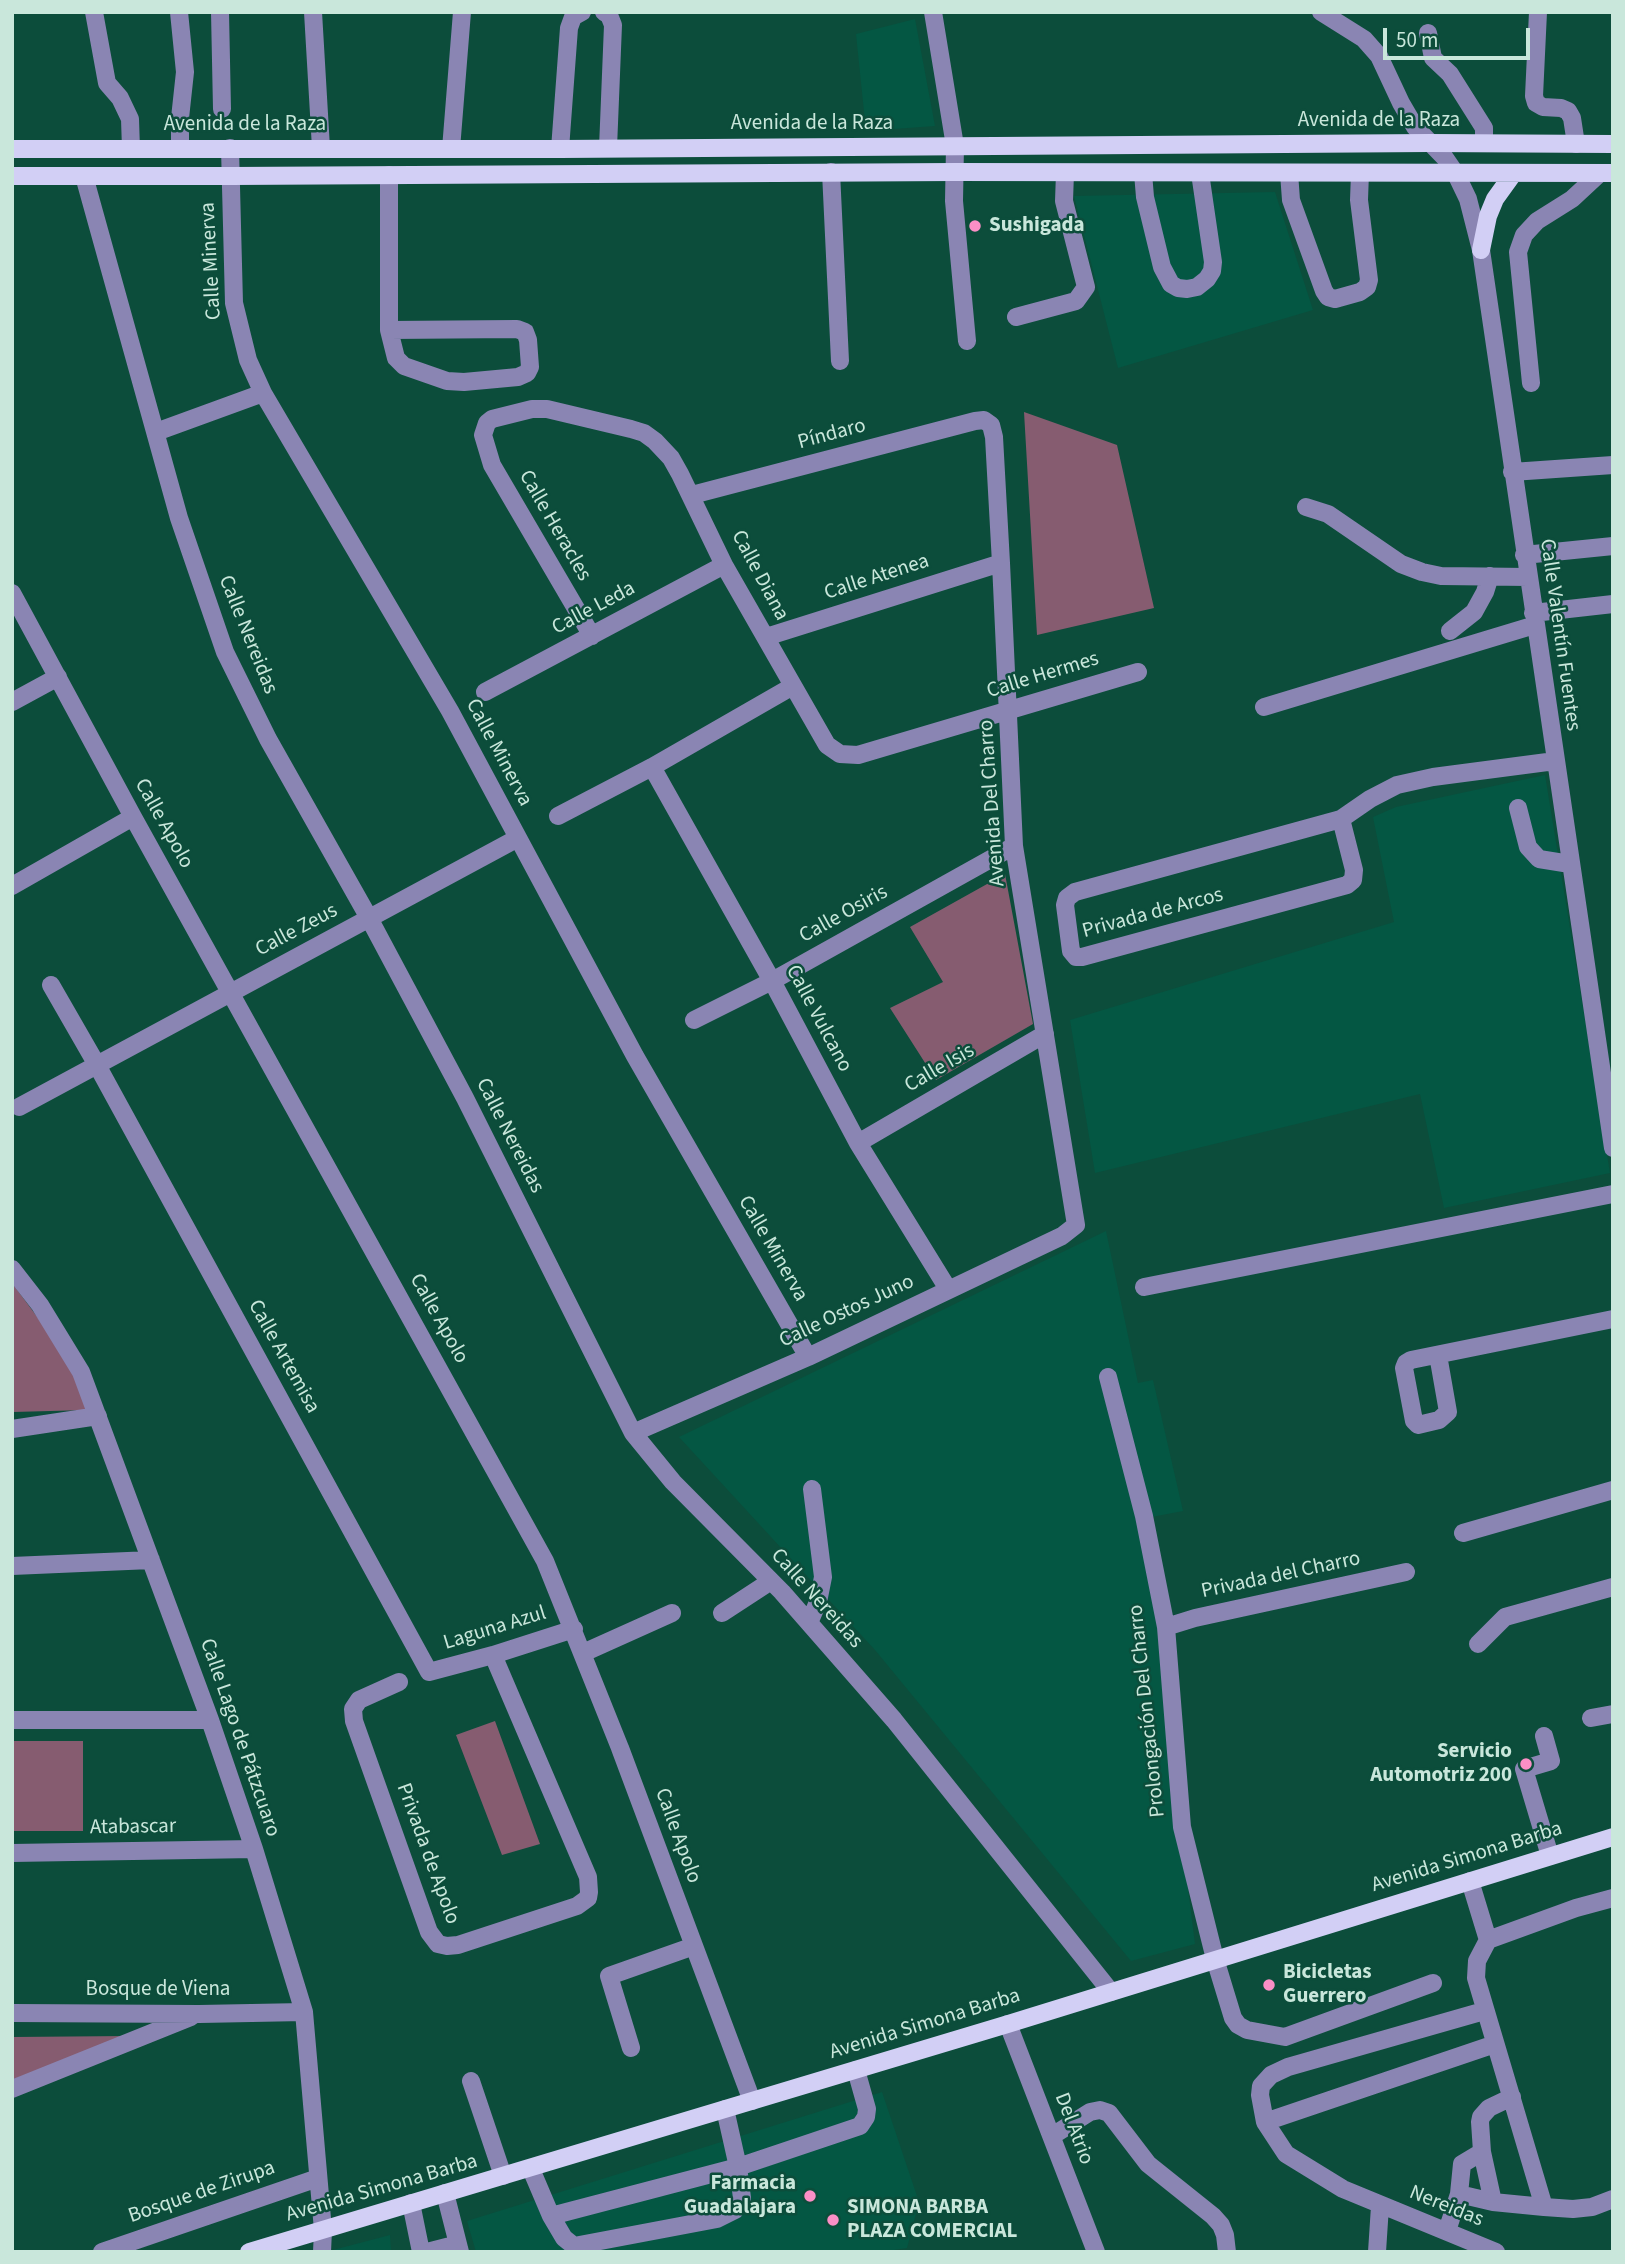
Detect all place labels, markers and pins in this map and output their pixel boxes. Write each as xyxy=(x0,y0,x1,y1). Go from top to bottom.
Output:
place label: Sushigada xyxy=(989,213,1085,239)
marker: Sushigada xyxy=(967,218,983,234)
place label: Servicio Automotriz 200 xyxy=(1370,1739,1512,1789)
marker: Servicio Automotriz 200 xyxy=(1518,1756,1534,1772)
place label: Bicicletas Guerrero xyxy=(1283,1960,1372,2010)
marker: Bicicletas Guerrero xyxy=(1261,1977,1277,1993)
place label: Farmacia Guadalajara xyxy=(684,2171,796,2221)
marker: Farmacia Guadalajara xyxy=(802,2188,818,2204)
place label: SIMONA BARBA PLAZA COMERCIAL xyxy=(847,2195,1017,2245)
marker: SIMONA BARBA PLAZA COMERCIAL xyxy=(825,2212,841,2228)

